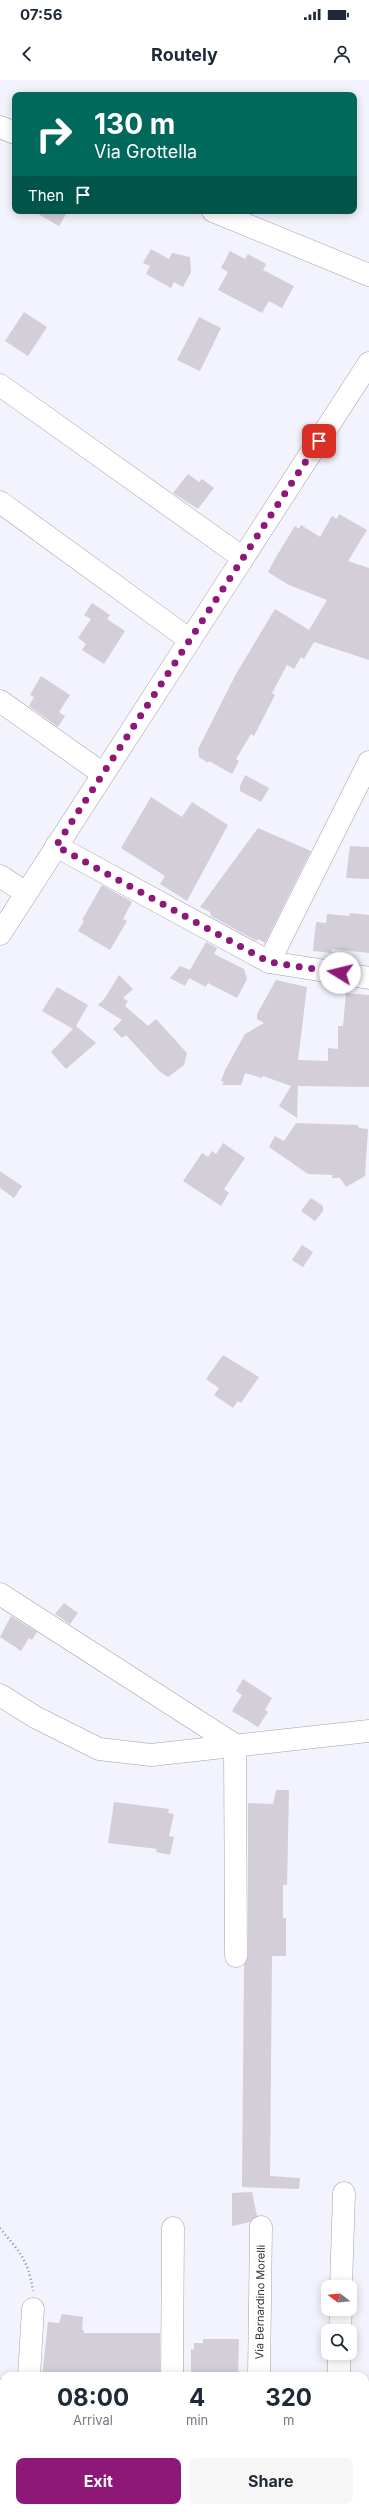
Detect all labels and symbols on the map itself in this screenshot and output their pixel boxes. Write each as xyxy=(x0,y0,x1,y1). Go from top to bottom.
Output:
pin xyxy=(302,424,336,458)
position arrow xyxy=(319,952,361,994)
street label: Via Bernardino Morelli xyxy=(252,2245,268,2359)
north arrow xyxy=(321,2280,357,2316)

